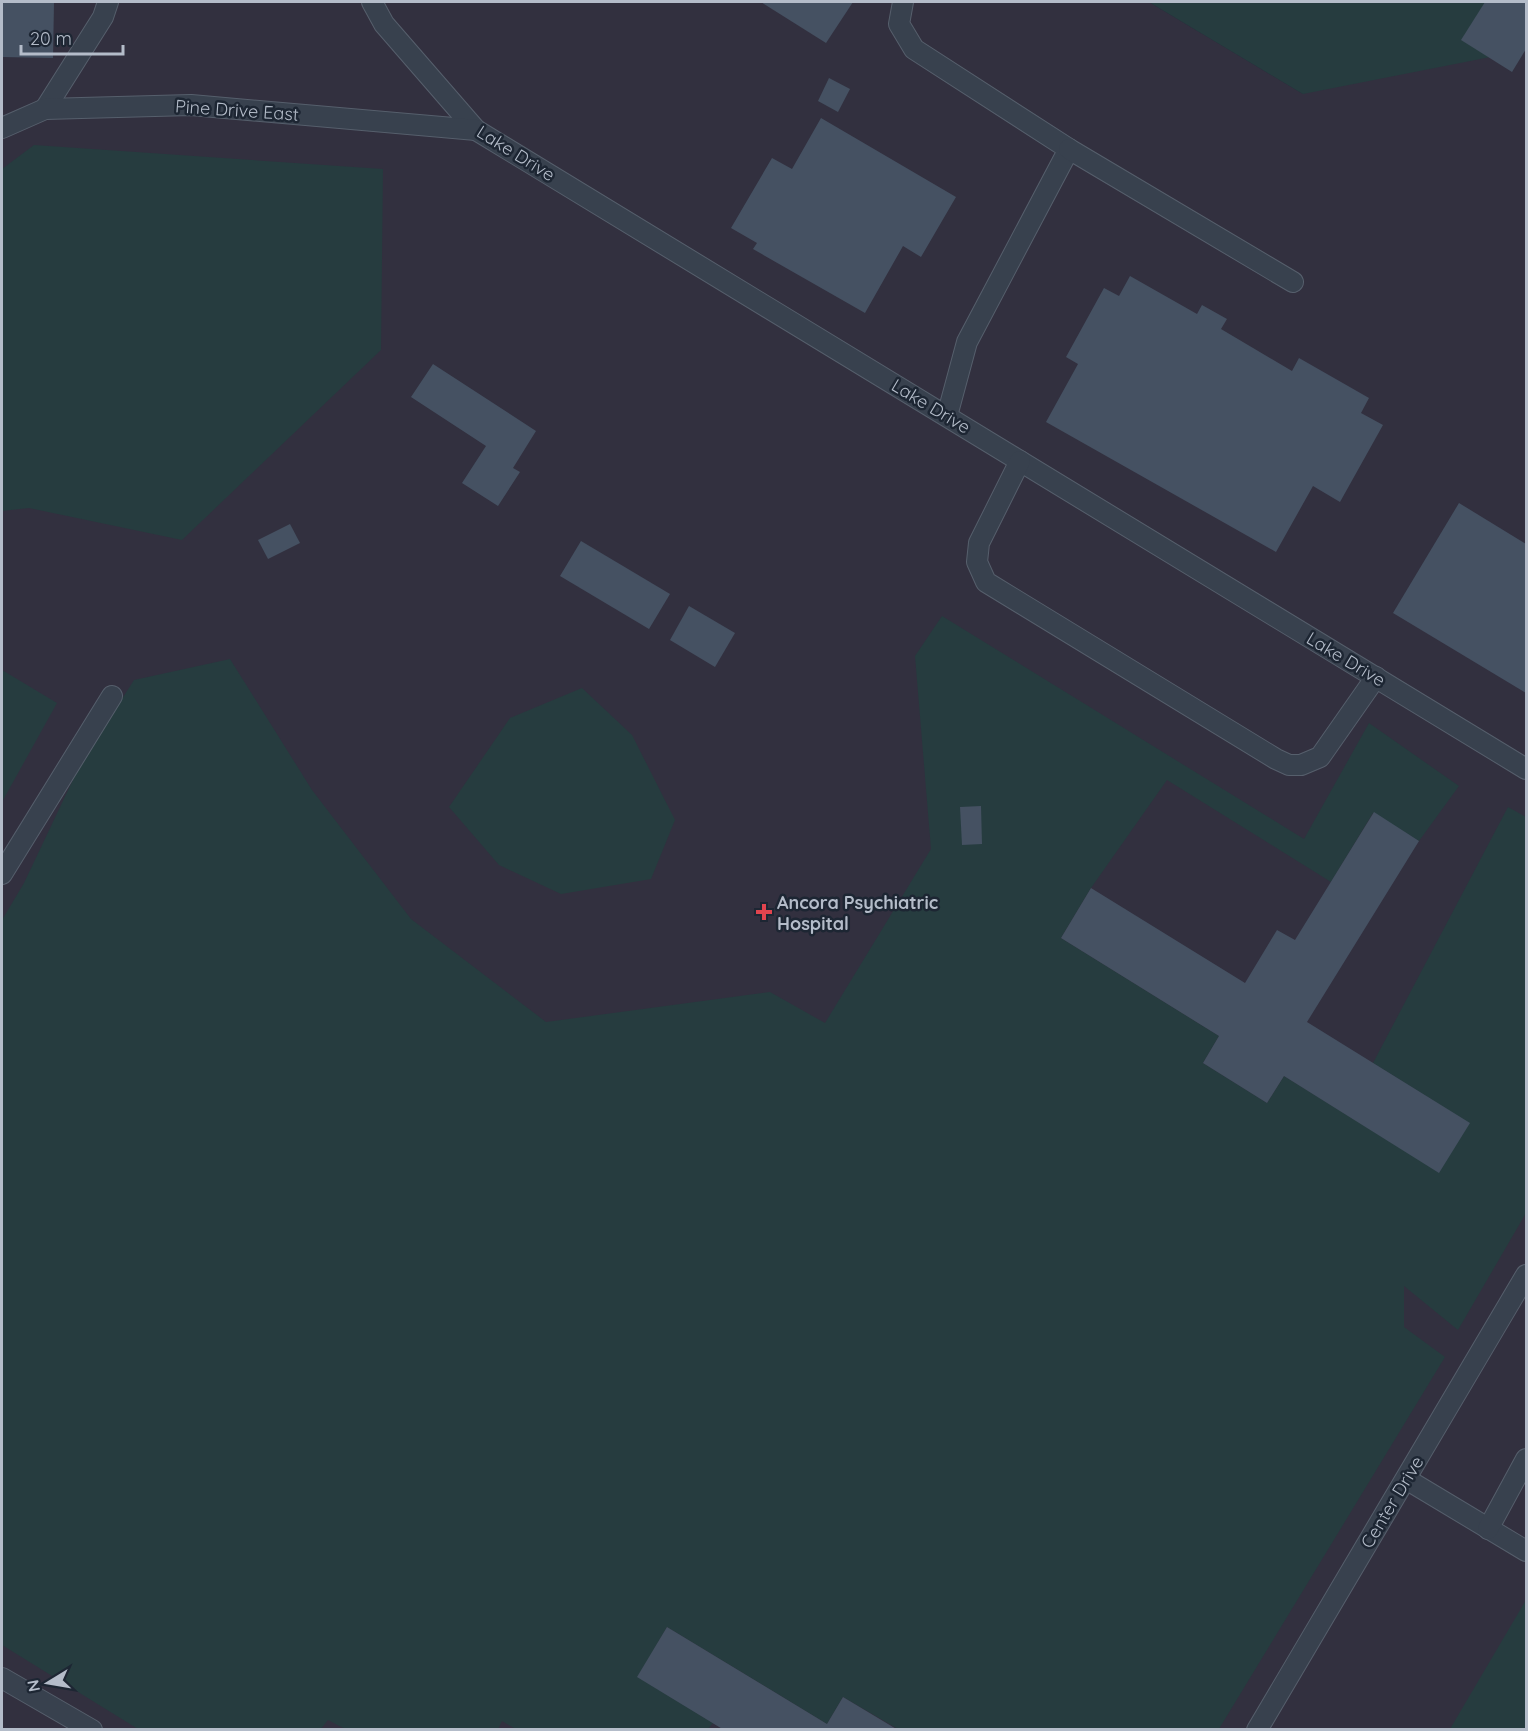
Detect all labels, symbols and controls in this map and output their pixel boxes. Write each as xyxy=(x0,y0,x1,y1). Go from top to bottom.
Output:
scale bar xyxy=(21,18,123,56)
text: 20 m xyxy=(30,27,72,50)
street label: Pine Drive East xyxy=(174,94,300,126)
street label: Lake Drive xyxy=(473,120,559,186)
street label: Lake Drive xyxy=(887,373,975,439)
street label: Lake Drive xyxy=(1302,626,1390,692)
place label: Ancora Psychiatric Hospital xyxy=(777,891,938,935)
marker: Ancora Psychiatric Hospital xyxy=(755,903,773,921)
street label: Center Drive xyxy=(1355,1452,1429,1552)
north arrow xyxy=(18,1653,78,1713)
text: N xyxy=(22,1678,44,1694)

